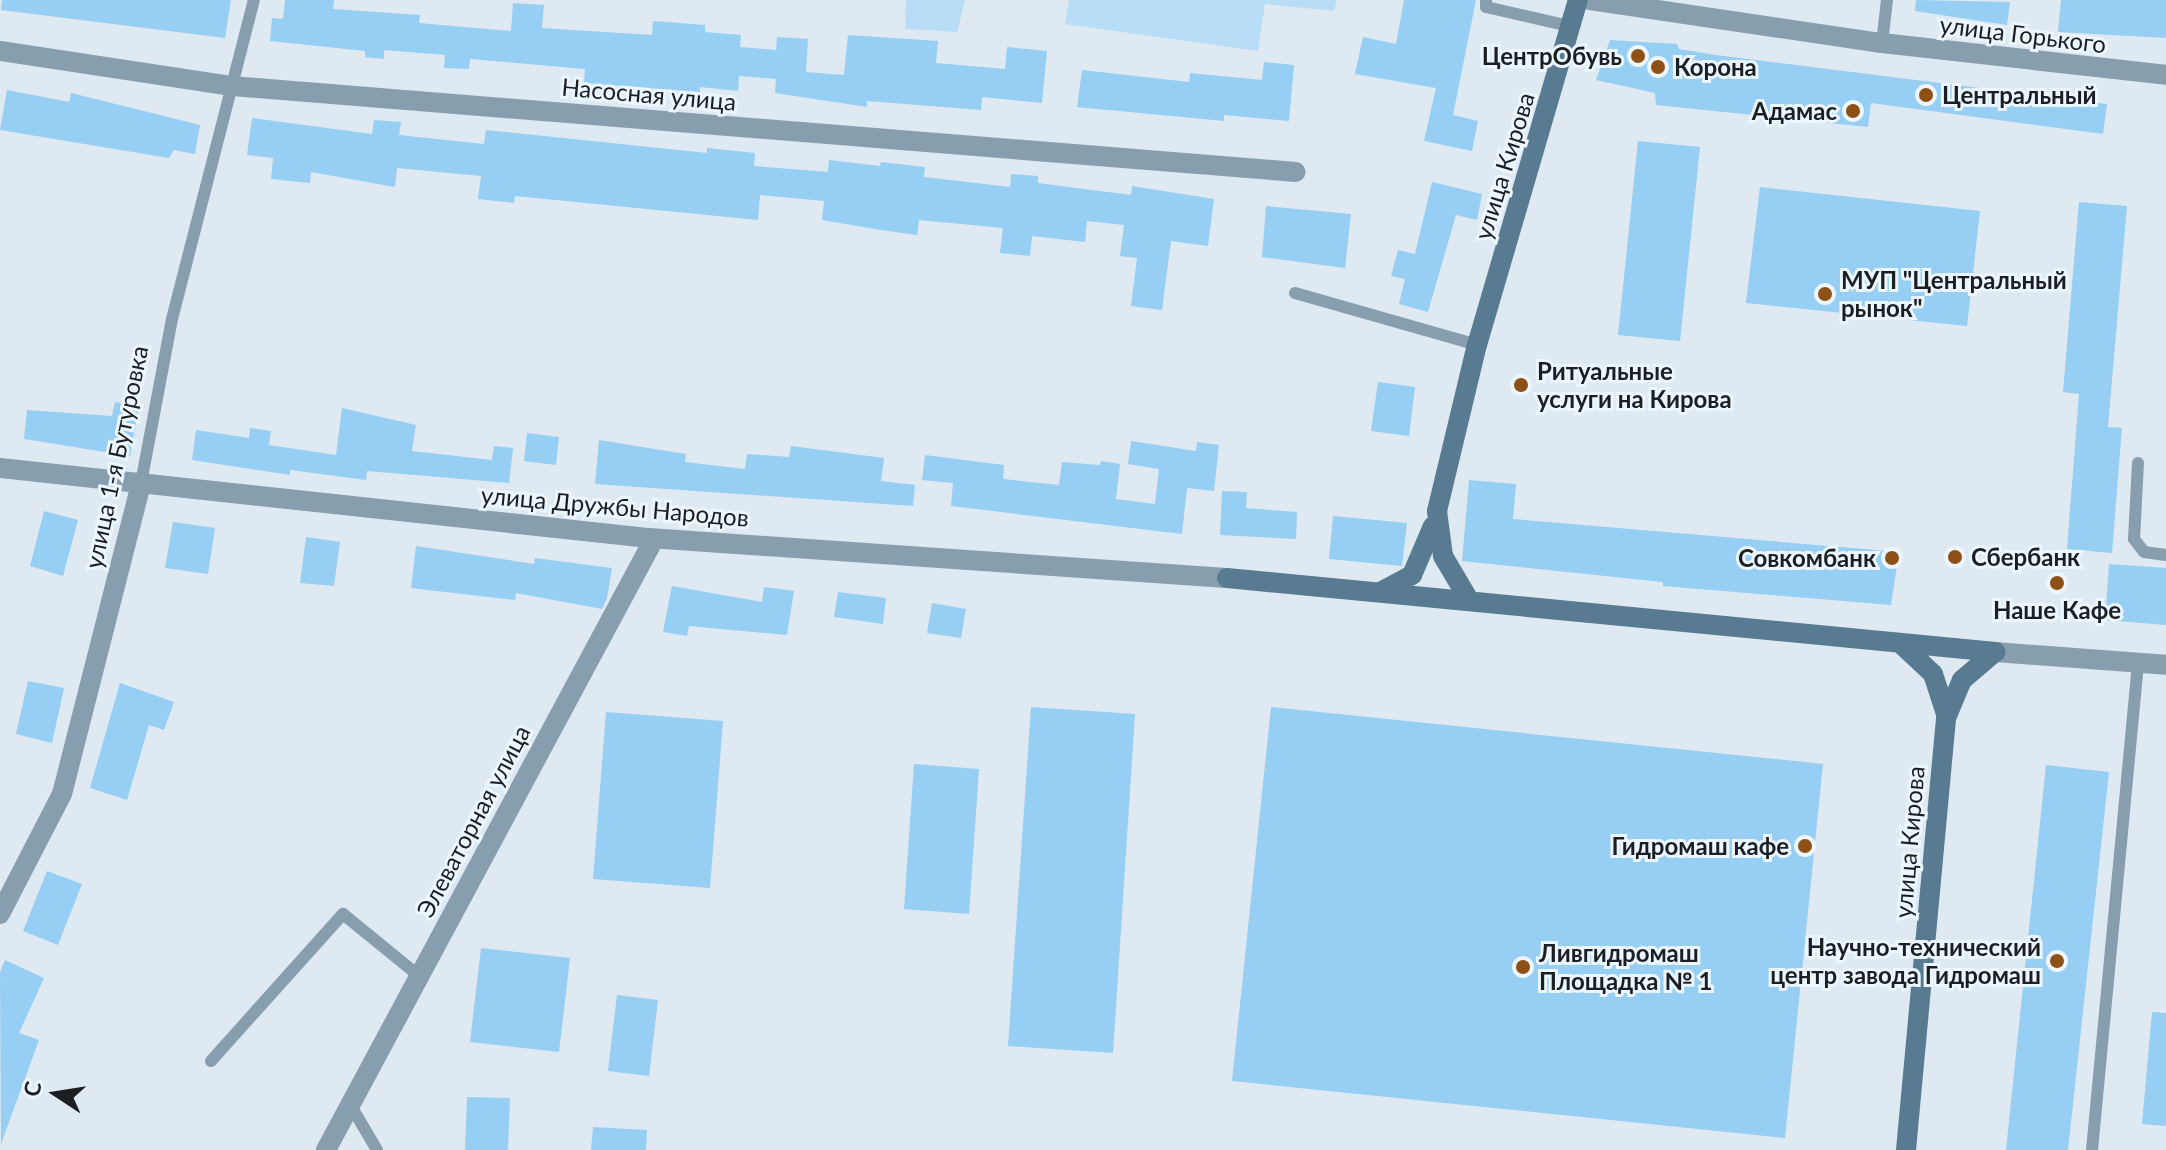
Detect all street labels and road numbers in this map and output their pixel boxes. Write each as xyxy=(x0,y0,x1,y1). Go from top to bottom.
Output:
street label: улица Горького xyxy=(1938,10,2108,58)
street label: Насосная улица xyxy=(560,72,738,116)
street label: улица Кирова xyxy=(1468,89,1540,243)
street label: улица 1-я Бутуровка xyxy=(78,343,154,571)
street label: улица Дружбы Народов xyxy=(480,480,750,532)
street label: Элеваторная улица xyxy=(410,720,536,922)
street label: улица Кирова xyxy=(1888,765,1930,919)

